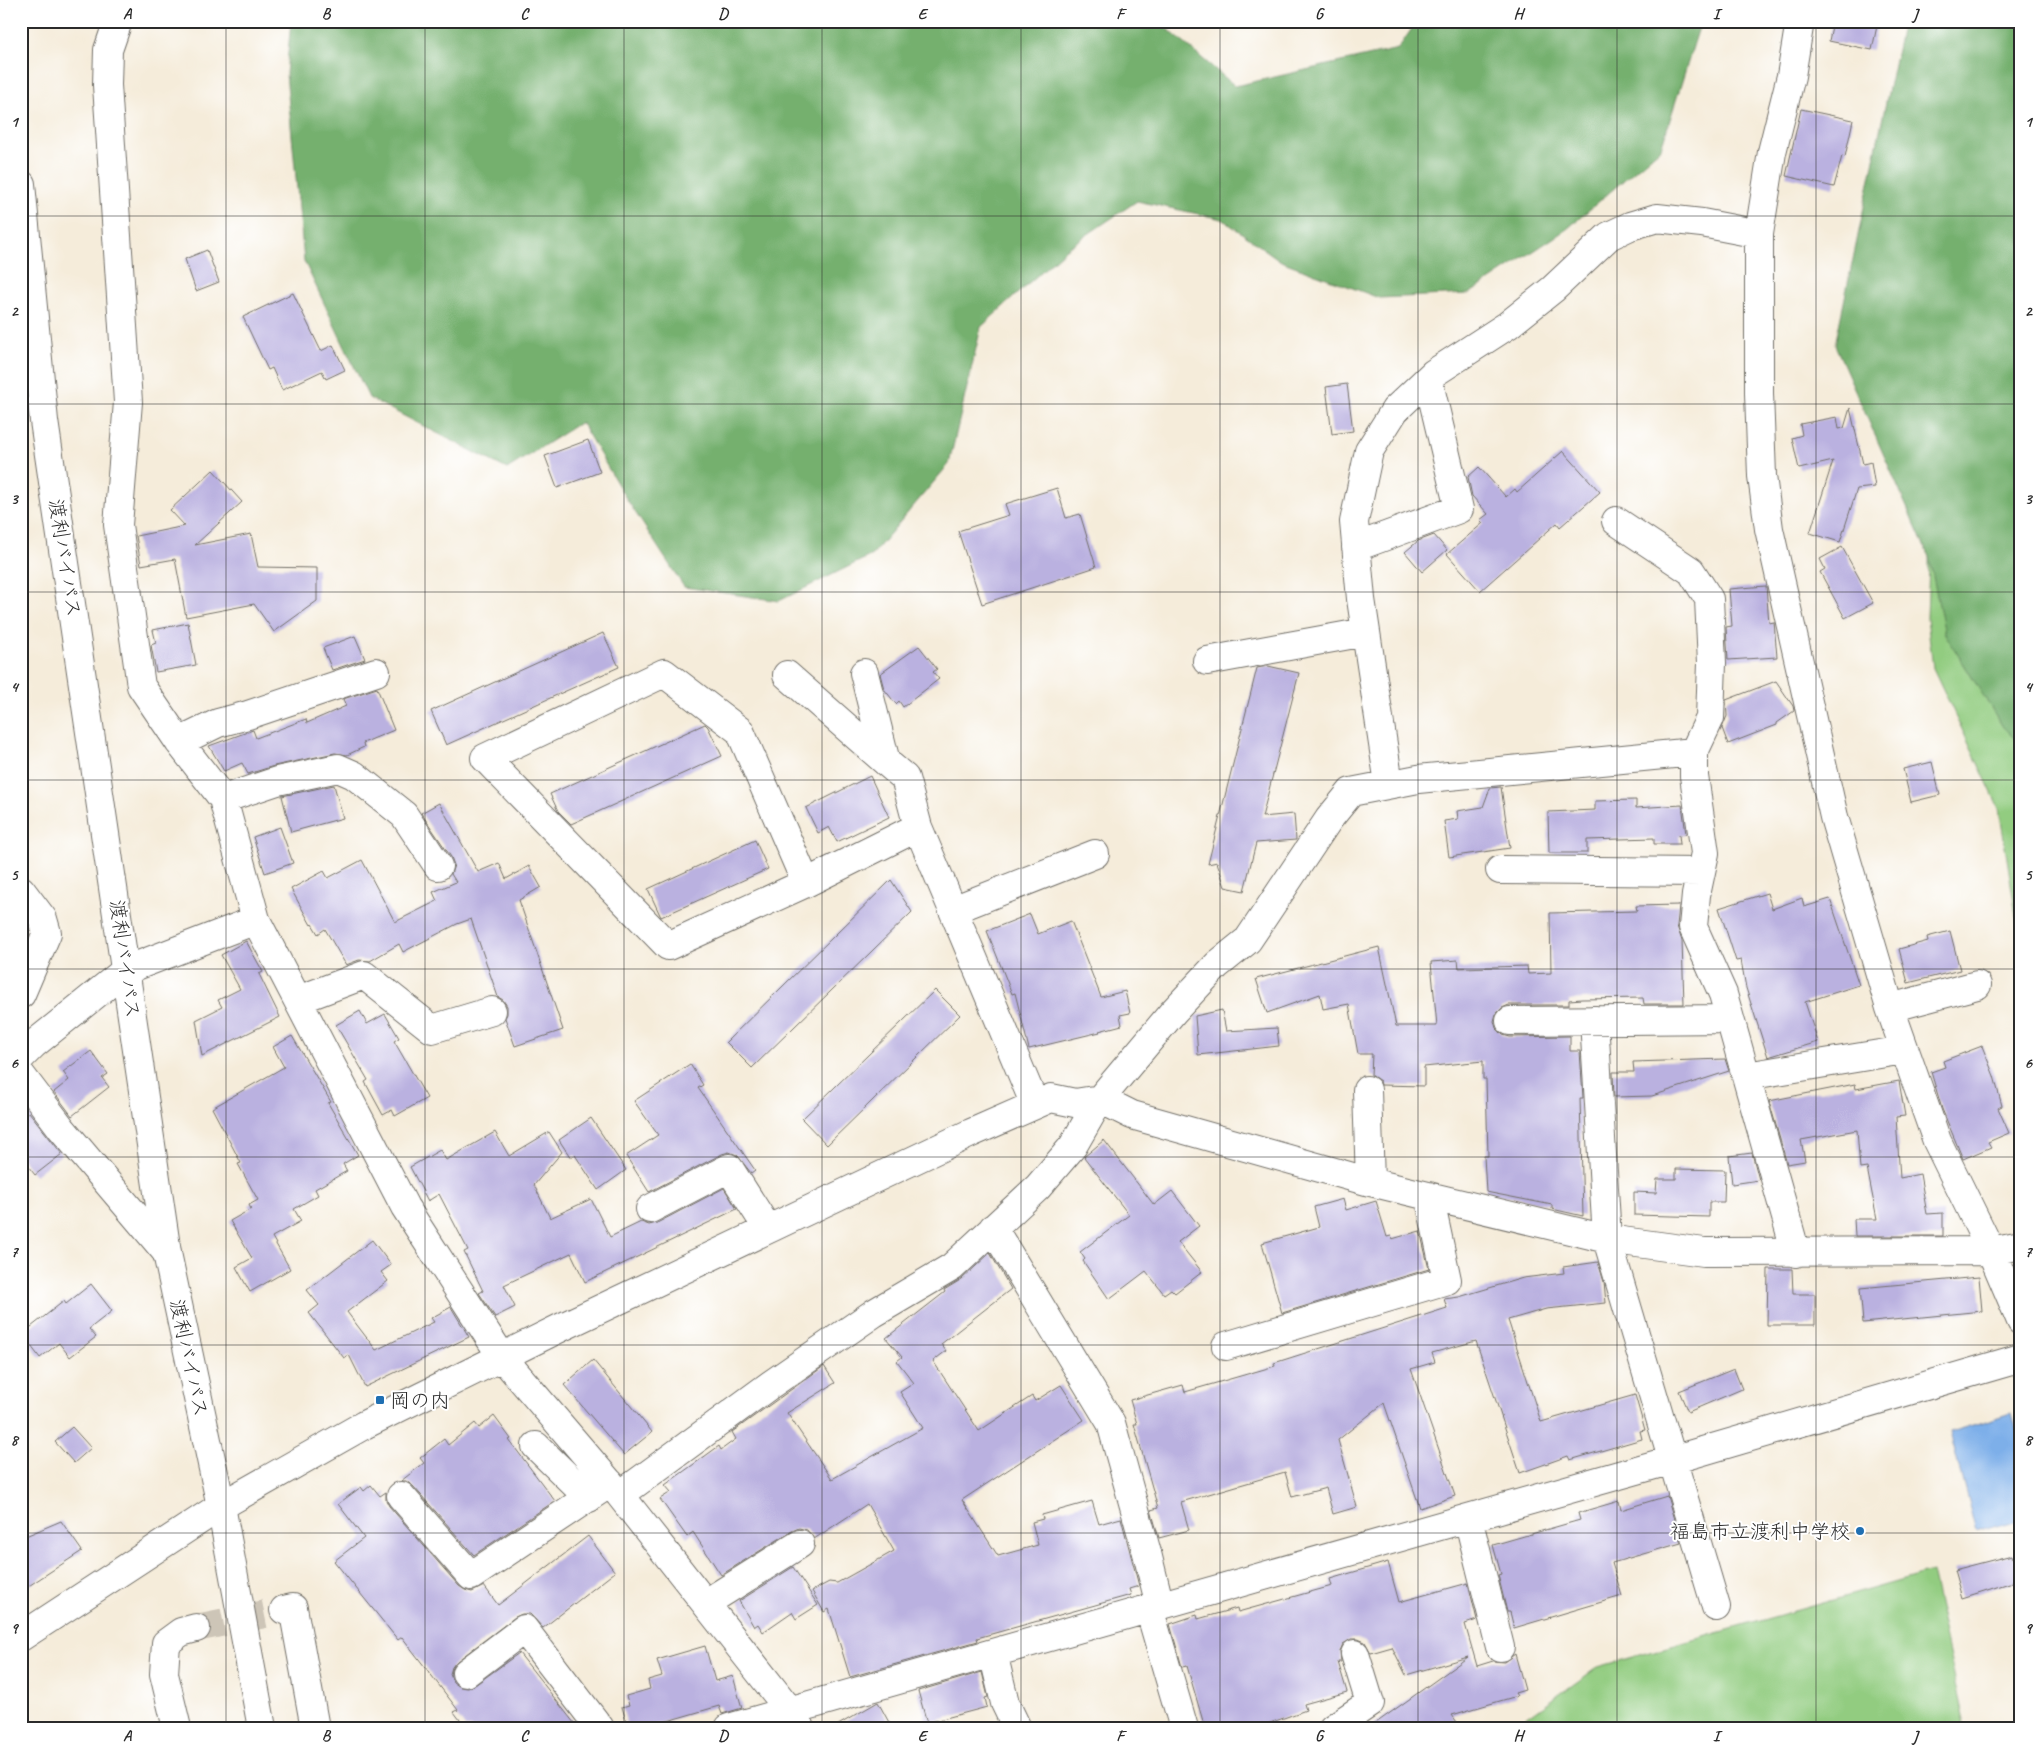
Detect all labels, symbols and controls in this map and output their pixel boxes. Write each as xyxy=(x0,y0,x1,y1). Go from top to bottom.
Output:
text: A xyxy=(123,4,133,24)
text: B xyxy=(322,4,332,24)
text: C xyxy=(520,4,530,24)
text: D xyxy=(718,4,729,24)
text: E xyxy=(918,4,929,24)
text: F xyxy=(1116,4,1127,24)
text: G xyxy=(1315,4,1325,24)
text: H xyxy=(1513,4,1525,24)
text: I xyxy=(1713,4,1723,24)
text: J xyxy=(1911,4,1920,24)
text: 1 xyxy=(10,112,19,132)
text: 1 xyxy=(2024,112,2033,132)
text: 2 xyxy=(10,301,19,321)
text: 2 xyxy=(2024,301,2033,321)
text: 3 xyxy=(10,489,19,509)
text: 3 xyxy=(2024,489,2033,509)
street label: 渡利バイパス xyxy=(43,497,87,619)
text: 4 xyxy=(10,677,19,697)
text: 4 xyxy=(2024,677,2033,697)
text: 5 xyxy=(11,865,20,885)
text: 5 xyxy=(2025,865,2034,885)
street label: 渡利バイパス xyxy=(104,898,146,1020)
text: 6 xyxy=(10,1053,19,1073)
text: 6 xyxy=(2024,1053,2033,1073)
text: 7 xyxy=(10,1242,19,1262)
text: 7 xyxy=(2024,1242,2033,1262)
street label: 渡利バイパス xyxy=(164,1297,214,1419)
place label: 岡の内 xyxy=(390,1388,450,1413)
marker: 岡の内 xyxy=(374,1394,386,1406)
text: 8 xyxy=(10,1430,19,1450)
text: 8 xyxy=(2024,1430,2033,1450)
place label: 福島市立渡利中学校 xyxy=(1670,1519,1850,1544)
marker: 福島市立渡利中学校 xyxy=(1854,1525,1866,1537)
text: 9 xyxy=(10,1618,19,1638)
text: 9 xyxy=(2024,1618,2033,1638)
text: A xyxy=(123,1726,133,1746)
text: B xyxy=(322,1726,332,1746)
text: C xyxy=(520,1726,530,1746)
text: D xyxy=(718,1726,729,1746)
text: E xyxy=(918,1726,929,1746)
text: F xyxy=(1116,1726,1127,1746)
text: G xyxy=(1315,1726,1325,1746)
text: H xyxy=(1513,1726,1525,1746)
text: I xyxy=(1713,1726,1723,1746)
text: J xyxy=(1911,1726,1920,1746)

